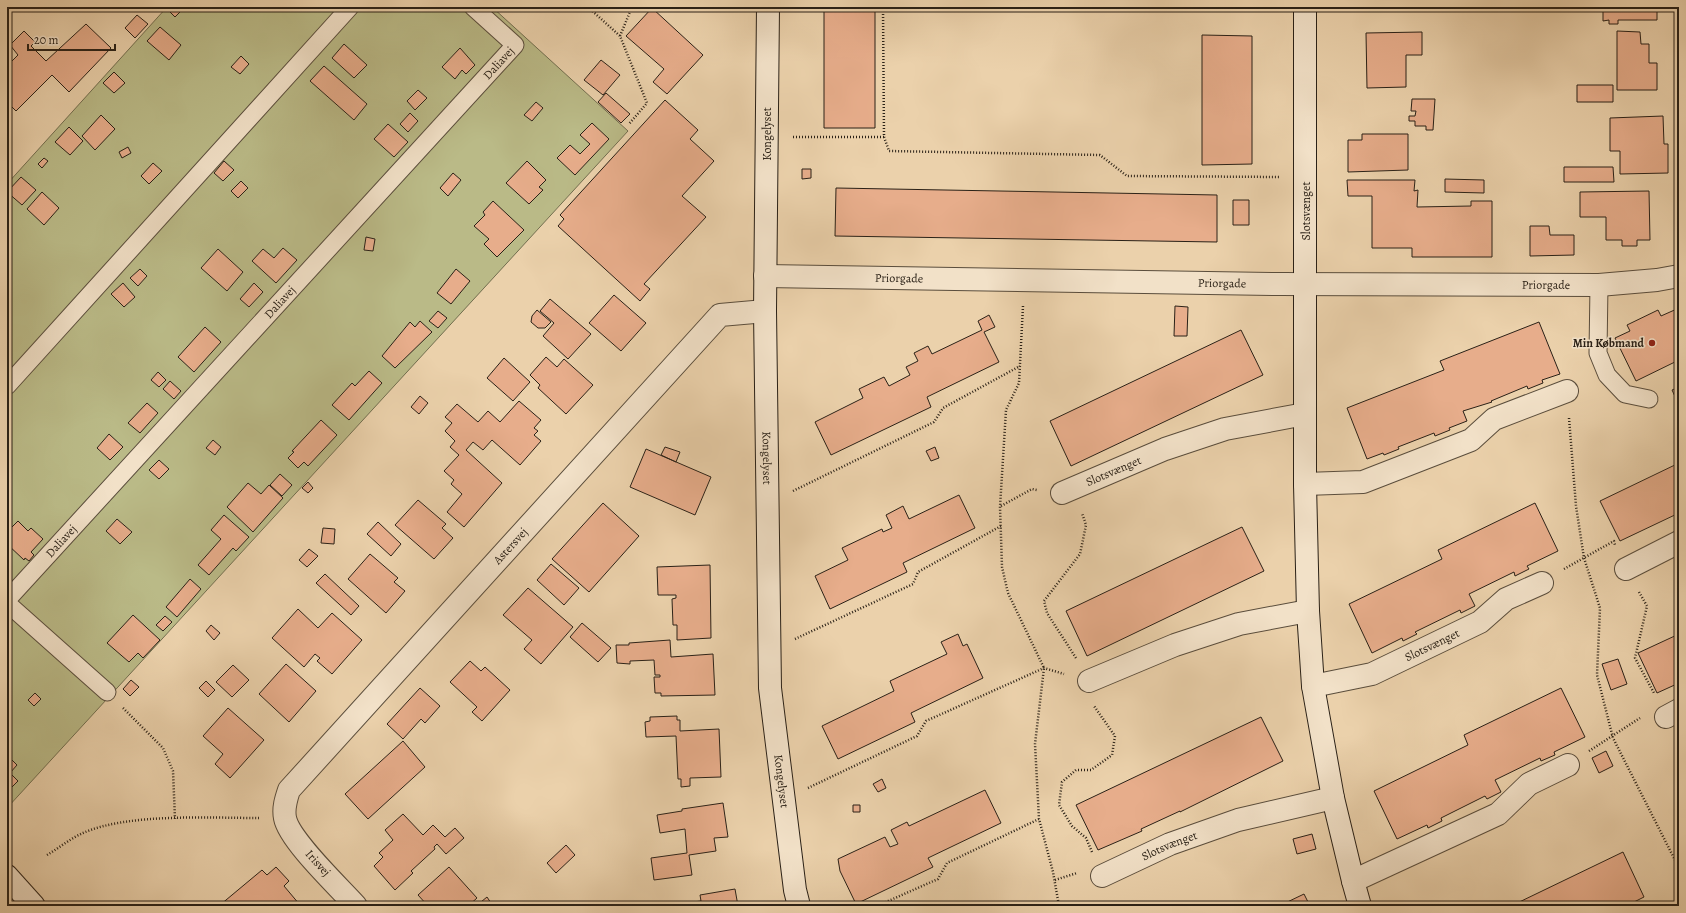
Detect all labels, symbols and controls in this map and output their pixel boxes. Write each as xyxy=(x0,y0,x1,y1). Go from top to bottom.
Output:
scale bar xyxy=(28,26,115,52)
text: 20 m xyxy=(34,32,58,48)
street label: Daliavej xyxy=(479,43,518,83)
street label: Kongelyset xyxy=(759,107,775,161)
street label: Slotsvænget xyxy=(1298,182,1314,240)
street label: Priorgade xyxy=(875,270,923,286)
street label: Priorgade xyxy=(1198,275,1246,292)
street label: Priorgade xyxy=(1522,277,1570,293)
street label: Daliavej xyxy=(261,282,299,322)
place label: Min Købmand xyxy=(1573,335,1645,351)
marker: Min Købmand xyxy=(1647,338,1657,348)
street label: Kongelyset xyxy=(759,431,775,485)
street label: Slotsvænget xyxy=(1083,452,1144,490)
street label: Daliavej xyxy=(42,521,80,561)
street label: Astersvej xyxy=(489,524,531,568)
street label: Slotsvænget xyxy=(1402,625,1462,665)
street label: Kongelyset xyxy=(770,754,793,809)
street label: Slotsvænget xyxy=(1139,827,1199,864)
street label: Irisvej xyxy=(302,846,334,880)

